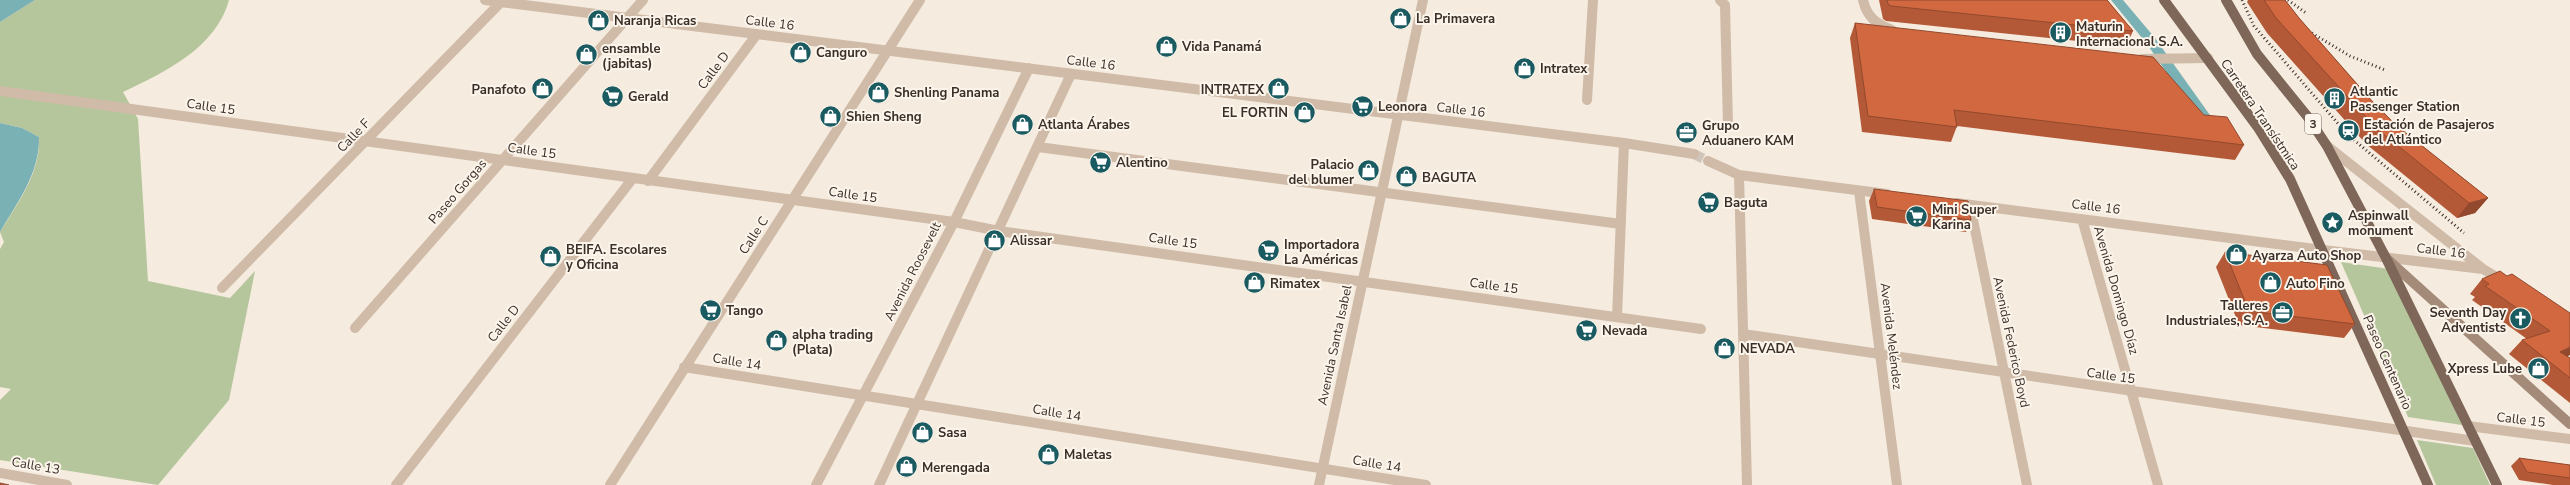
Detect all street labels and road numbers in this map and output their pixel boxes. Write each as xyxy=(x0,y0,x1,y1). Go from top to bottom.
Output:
street label: Calle 16 xyxy=(745,11,795,35)
street label: Calle D xyxy=(694,48,734,93)
street label: Calle 16 xyxy=(1066,51,1116,75)
street label: Carretera Transístmica xyxy=(2216,55,2304,174)
street label: Calle 15 xyxy=(185,95,237,119)
street label: Calle 16 xyxy=(1436,98,1486,122)
road number: 3 xyxy=(2305,114,2321,134)
street label: Calle F xyxy=(333,115,374,156)
street label: Calle 15 xyxy=(506,139,558,163)
street label: Paseo Gorgas xyxy=(425,155,491,228)
street label: Calle 15 xyxy=(827,183,879,207)
street label: Calle 16 xyxy=(2071,195,2121,219)
street label: Calle C xyxy=(735,213,773,258)
street label: Avenida Roosevelt xyxy=(880,219,946,324)
street label: Avenida Domingo Díaz xyxy=(2089,224,2143,357)
street label: Calle 15 xyxy=(1147,229,1199,253)
street label: Calle 16 xyxy=(2416,239,2466,263)
street label: Calle 15 xyxy=(1468,274,1520,298)
street label: Avenida Federico Boyd xyxy=(1988,275,2034,409)
street label: Avenida Meléndez xyxy=(1876,282,1906,391)
street label: Avenida Santa Isabel xyxy=(1313,283,1357,407)
street label: Calle D xyxy=(483,301,524,346)
street label: Paseo Centenario xyxy=(2358,312,2416,413)
street label: Calle 14 xyxy=(711,349,763,375)
street label: Calle 15 xyxy=(2085,364,2137,388)
street label: Calle 14 xyxy=(1031,400,1083,426)
street label: Calle 15 xyxy=(2496,408,2546,432)
street label: Calle 14 xyxy=(1351,451,1403,477)
street label: Calle 13 xyxy=(10,453,61,479)

